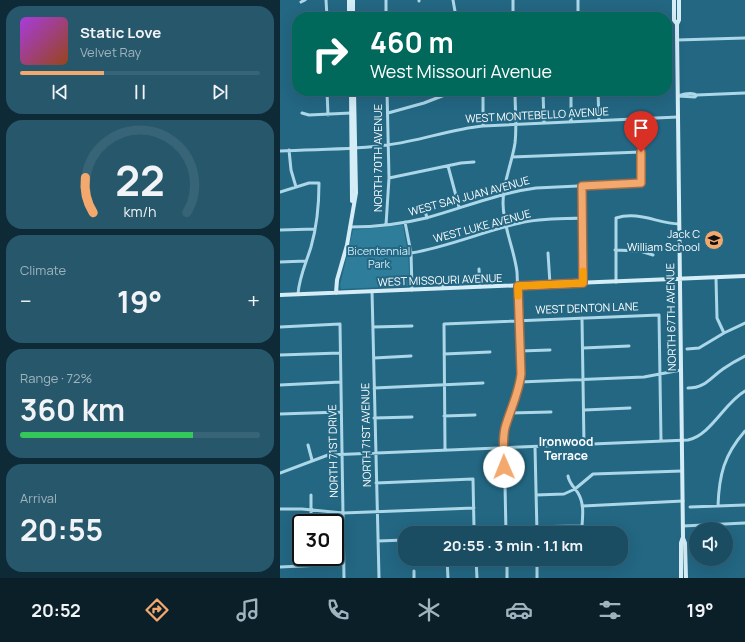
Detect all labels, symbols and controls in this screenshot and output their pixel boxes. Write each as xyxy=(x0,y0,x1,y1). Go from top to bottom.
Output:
text: Static Love xyxy=(80,22,161,43)
text: 460 m xyxy=(370,23,454,61)
icon: right xyxy=(304,28,356,80)
text: Velvet Ray xyxy=(80,43,141,61)
text: West Missouri Avenue xyxy=(370,59,552,83)
icon: previous xyxy=(49,81,71,103)
icon: pause xyxy=(129,81,151,103)
icon: next xyxy=(209,81,231,103)
street label: WEST MONTEBELLO AVENUE xyxy=(465,103,609,126)
street label: NORTH 70TH AVENUE xyxy=(370,104,385,212)
pin xyxy=(624,111,658,152)
icon: arrive xyxy=(630,117,652,139)
text: 22 xyxy=(115,151,165,207)
street label: WEST SAN JUAN AVENUE xyxy=(407,172,531,219)
text: km/h xyxy=(123,201,157,220)
street label: WEST LUKE AVENUE xyxy=(431,205,532,246)
place label: Jack C William School xyxy=(627,226,700,254)
school or university icon: Jack C William School xyxy=(703,229,725,251)
park label: Bicentennial Park xyxy=(348,243,410,271)
text: Climate xyxy=(20,261,66,279)
street label: NORTH 67TH AVENUE xyxy=(662,263,679,371)
street label: WEST MISSOURI AVENUE xyxy=(377,270,503,289)
text: 19° xyxy=(117,281,162,322)
text: − xyxy=(20,286,32,316)
text: + xyxy=(247,286,260,316)
street label: WEST DENTON LANE xyxy=(535,298,639,317)
text: Range · 72% xyxy=(20,369,92,387)
street label: NORTH 71ST AVENUE xyxy=(357,383,374,487)
text: 360 km xyxy=(20,389,125,430)
street label: NORTH 71ST DRIVE xyxy=(324,404,341,498)
district label: Ironwood Terrace xyxy=(539,433,593,464)
position arrow xyxy=(483,446,525,488)
text: Arrival xyxy=(20,489,57,507)
text: 20:55 xyxy=(20,509,103,550)
speed limit sign: 30 xyxy=(292,514,344,566)
map controls xyxy=(689,522,733,566)
button: sound xyxy=(689,522,733,566)
text: 20:55 · 3 min · 1.1 km xyxy=(443,535,583,556)
icon: directions xyxy=(143,596,171,624)
icon: music xyxy=(234,596,262,624)
icon: phone xyxy=(324,596,352,624)
icon: climate xyxy=(415,596,443,624)
icon: car xyxy=(505,596,533,624)
icon: filters xyxy=(596,596,624,624)
text: 20:52 xyxy=(31,598,81,622)
text: 19° xyxy=(687,598,714,622)

